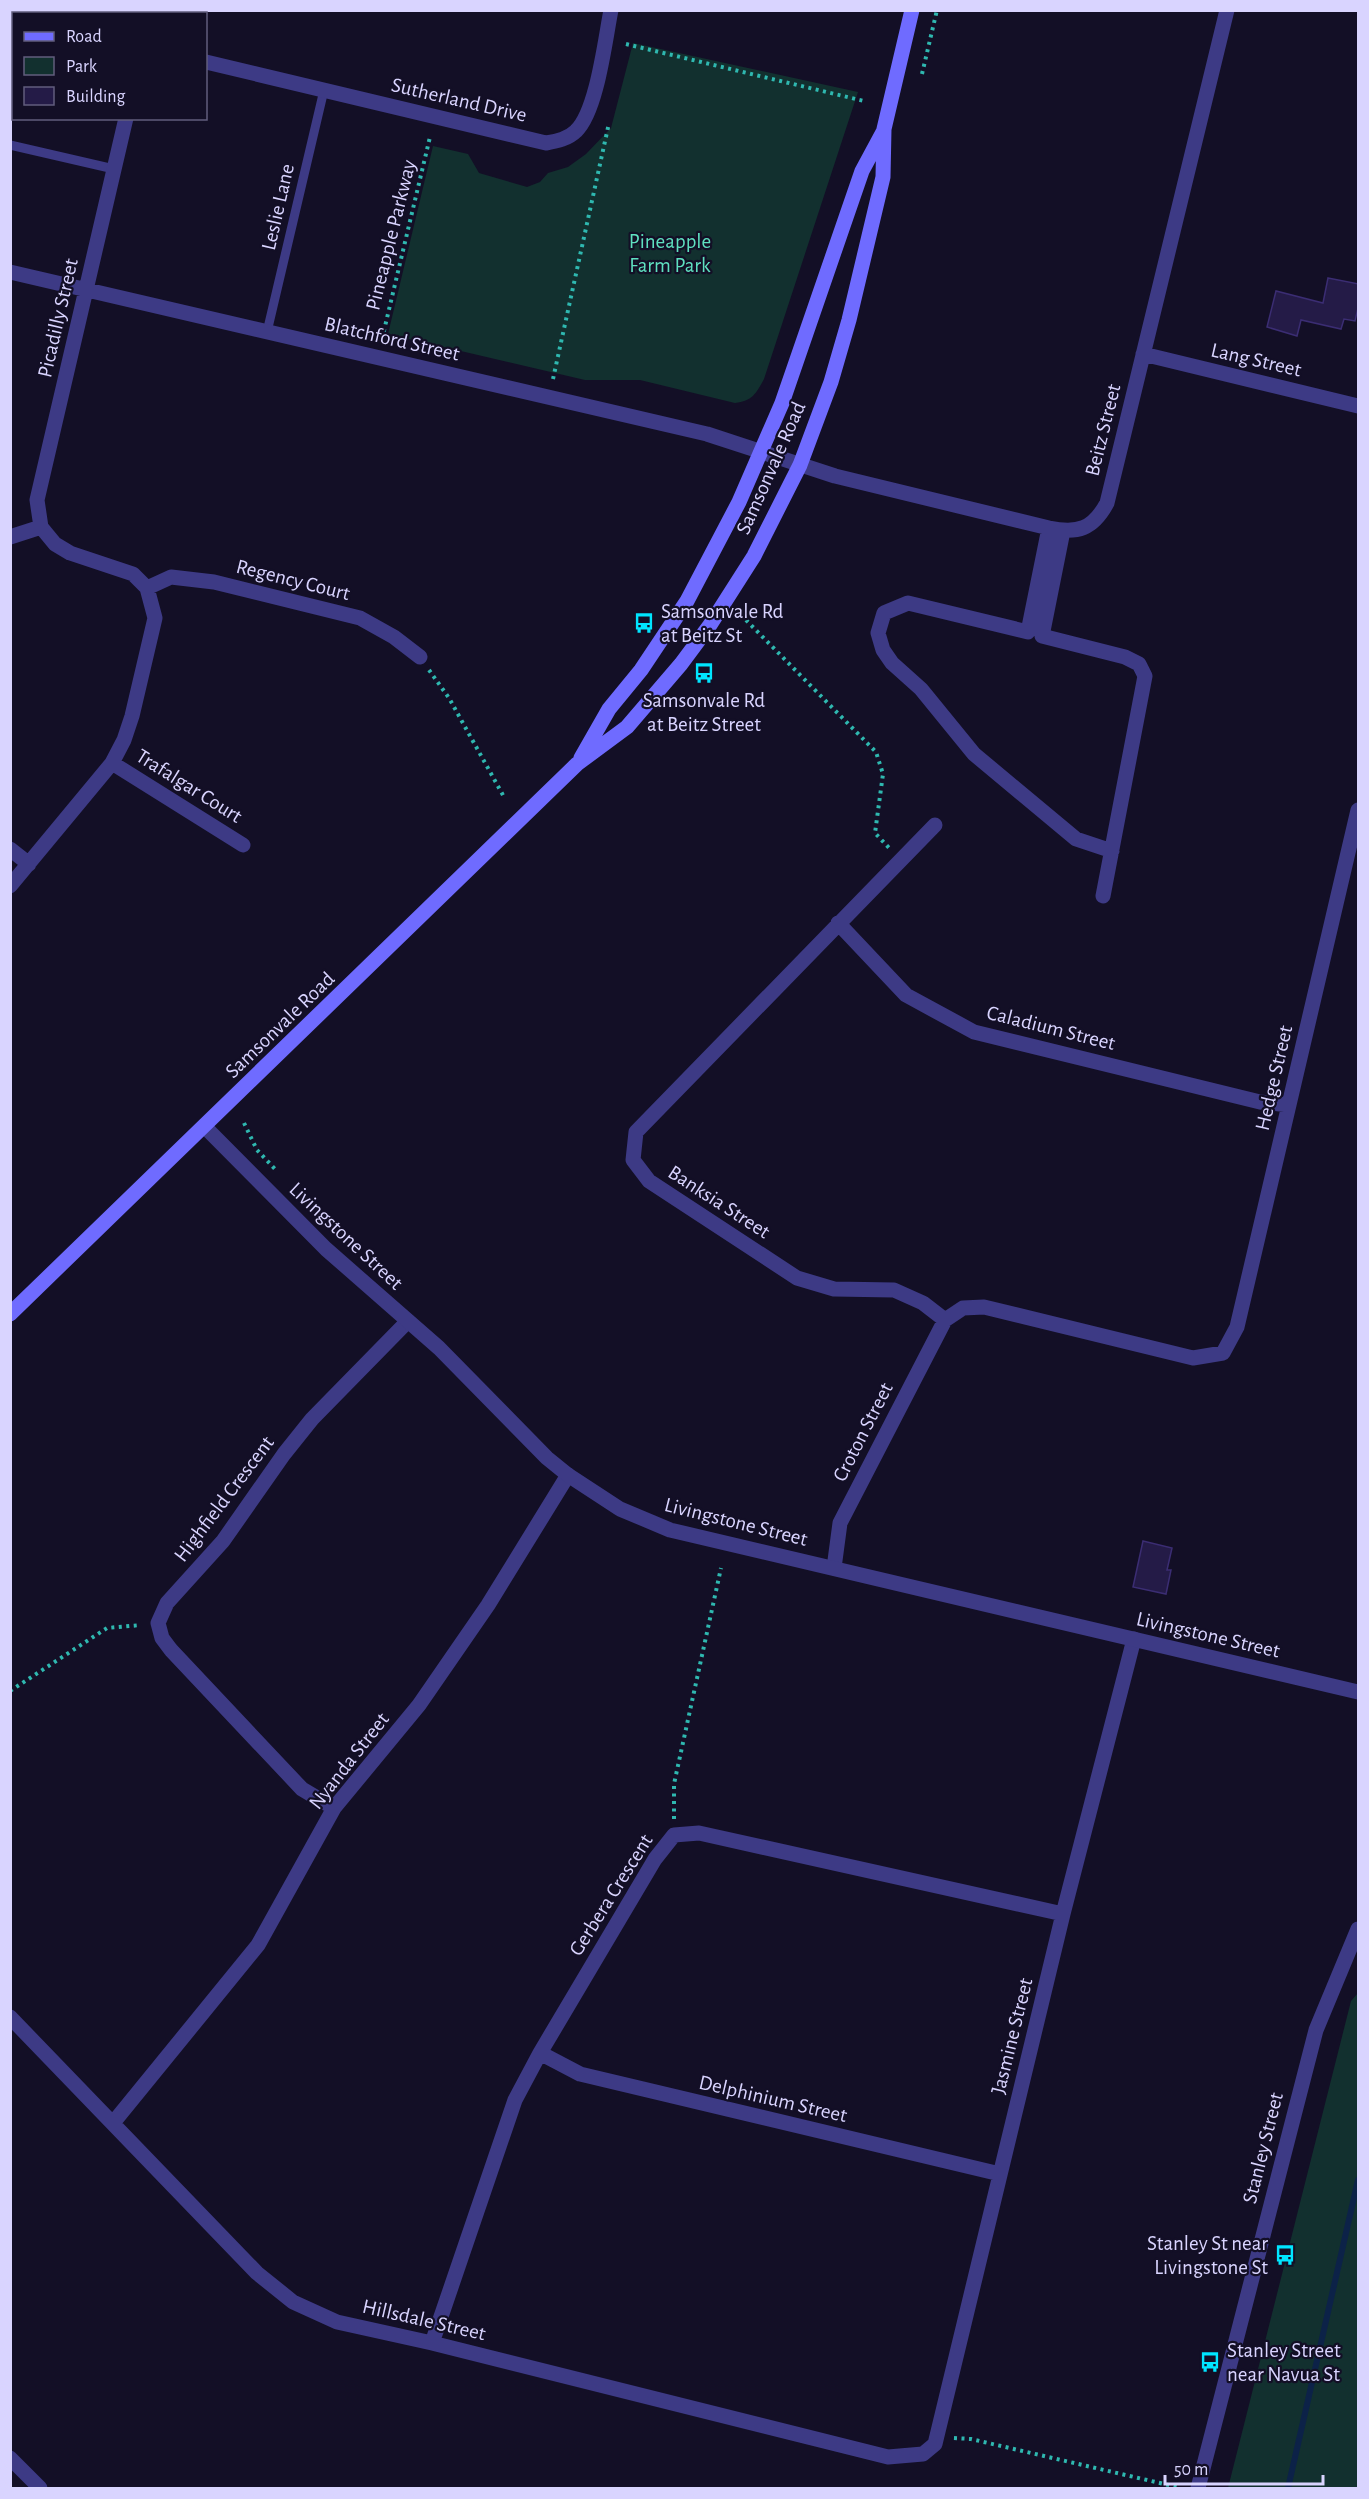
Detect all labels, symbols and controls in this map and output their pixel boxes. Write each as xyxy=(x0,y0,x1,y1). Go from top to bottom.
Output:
legend xyxy=(12,12,207,120)
text: Road xyxy=(66,28,102,46)
text: Park xyxy=(66,58,98,76)
street label: Sutherland Drive xyxy=(389,74,529,126)
text: Building xyxy=(66,88,126,106)
street label: Pineapple Parkway xyxy=(362,158,420,312)
street label: Leslie Lane xyxy=(258,162,298,252)
park label: Pineapple Farm Park xyxy=(629,231,711,276)
street label: Picadilly Street xyxy=(34,256,82,380)
street label: Blatchford Street xyxy=(322,313,462,365)
street label: Lang Street xyxy=(1209,339,1304,381)
street label: Beitz Street xyxy=(1081,382,1125,478)
street label: Samsonvale Road xyxy=(732,399,810,537)
street label: Regency Court xyxy=(234,556,352,604)
place label: Samsonvale Rd at Beitz St xyxy=(661,601,784,646)
bus stop icon: Samsonvale Rd at Beitz St xyxy=(632,611,656,635)
bus stop icon: Samsonvale Rd at Beitz Street xyxy=(692,661,716,685)
place label: Samsonvale Rd at Beitz Street xyxy=(643,690,765,735)
street label: Trafalgar Court xyxy=(132,745,246,827)
street label: Samsonvale Road xyxy=(221,968,339,1082)
street label: Caladium Street xyxy=(985,1002,1118,1054)
street label: Hedge Street xyxy=(1252,1023,1296,1133)
street label: Banksia Street xyxy=(664,1161,774,1243)
street label: Livingstone Street xyxy=(285,1178,407,1294)
street label: Croton Street xyxy=(829,1379,897,1485)
street label: Highfield Crescent xyxy=(170,1432,278,1566)
street label: Livingstone Street xyxy=(662,1494,810,1550)
street label: Livingstone Street xyxy=(1134,1608,1282,1662)
street label: Nyanda Street xyxy=(305,1709,393,1813)
street label: Gerbera Crescent xyxy=(565,1830,657,1959)
street label: Jasmine Street xyxy=(987,1976,1037,2096)
street label: Delphinium Street xyxy=(697,2072,849,2126)
street label: Stanley Street xyxy=(1239,2090,1287,2206)
place label: Stanley St near Livingstone St xyxy=(1147,2233,1268,2278)
bus stop icon: Stanley St near Livingstone St xyxy=(1273,2243,1297,2267)
street label: Hillsdale Street xyxy=(360,2296,488,2344)
place label: Stanley Street near Navua St xyxy=(1227,2340,1341,2385)
bus stop icon: Stanley Street near Navua St xyxy=(1198,2350,1222,2374)
scale bar xyxy=(1165,2448,1322,2486)
text: 50 m xyxy=(1174,2461,1208,2479)

